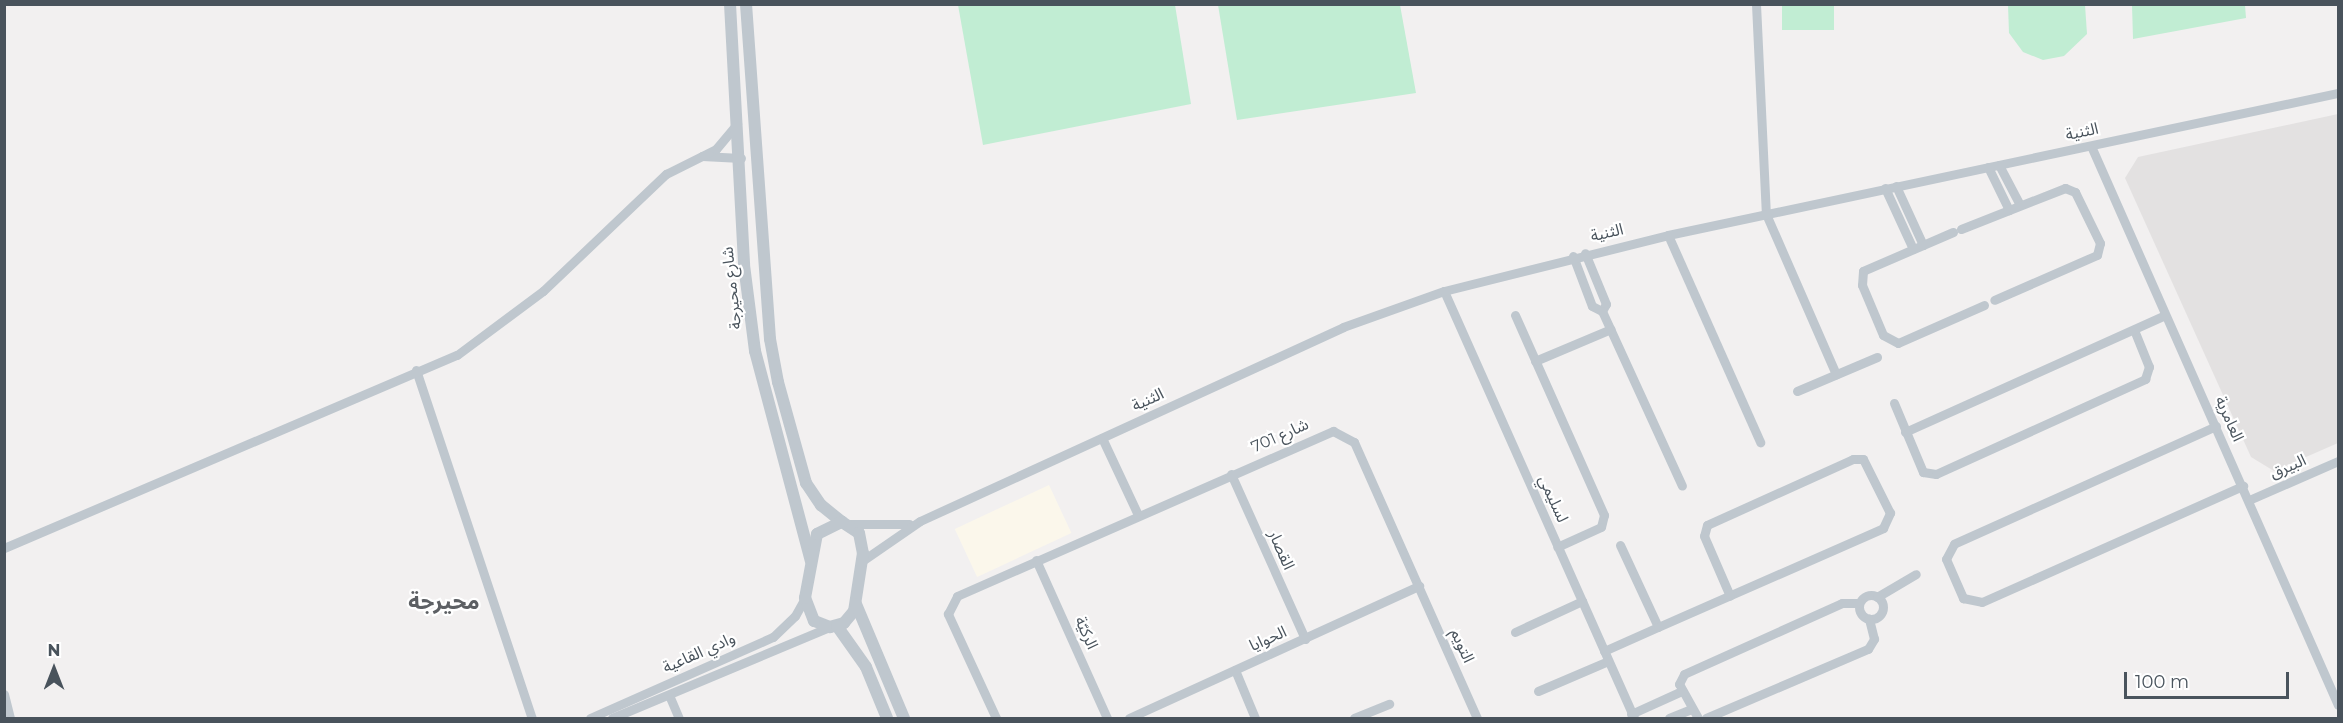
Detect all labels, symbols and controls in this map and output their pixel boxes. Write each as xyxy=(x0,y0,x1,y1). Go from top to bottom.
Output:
street label: الثنية xyxy=(2064,119,2100,145)
street label: الثنية xyxy=(1589,220,1625,246)
street label: شارع محيرجة xyxy=(718,246,746,330)
street label: الثنية xyxy=(1129,384,1167,416)
street label: العامرية xyxy=(2211,393,2247,445)
street label: شارع 701 xyxy=(1248,415,1312,457)
street label: البيرق xyxy=(2267,451,2309,483)
street label: لسليمي xyxy=(1534,472,1572,526)
street label: القصار xyxy=(1264,527,1298,573)
district label: محيرجة xyxy=(408,589,480,615)
street label: الركيّة xyxy=(1070,614,1102,652)
street label: الحوايا xyxy=(1246,622,1290,656)
street label: التويم xyxy=(1446,626,1478,666)
street label: وادي القاعية xyxy=(660,629,738,677)
north arrow xyxy=(24,639,84,699)
text: N xyxy=(48,641,60,660)
scale bar xyxy=(2127,660,2292,698)
text: 100 m xyxy=(2135,671,2189,693)

